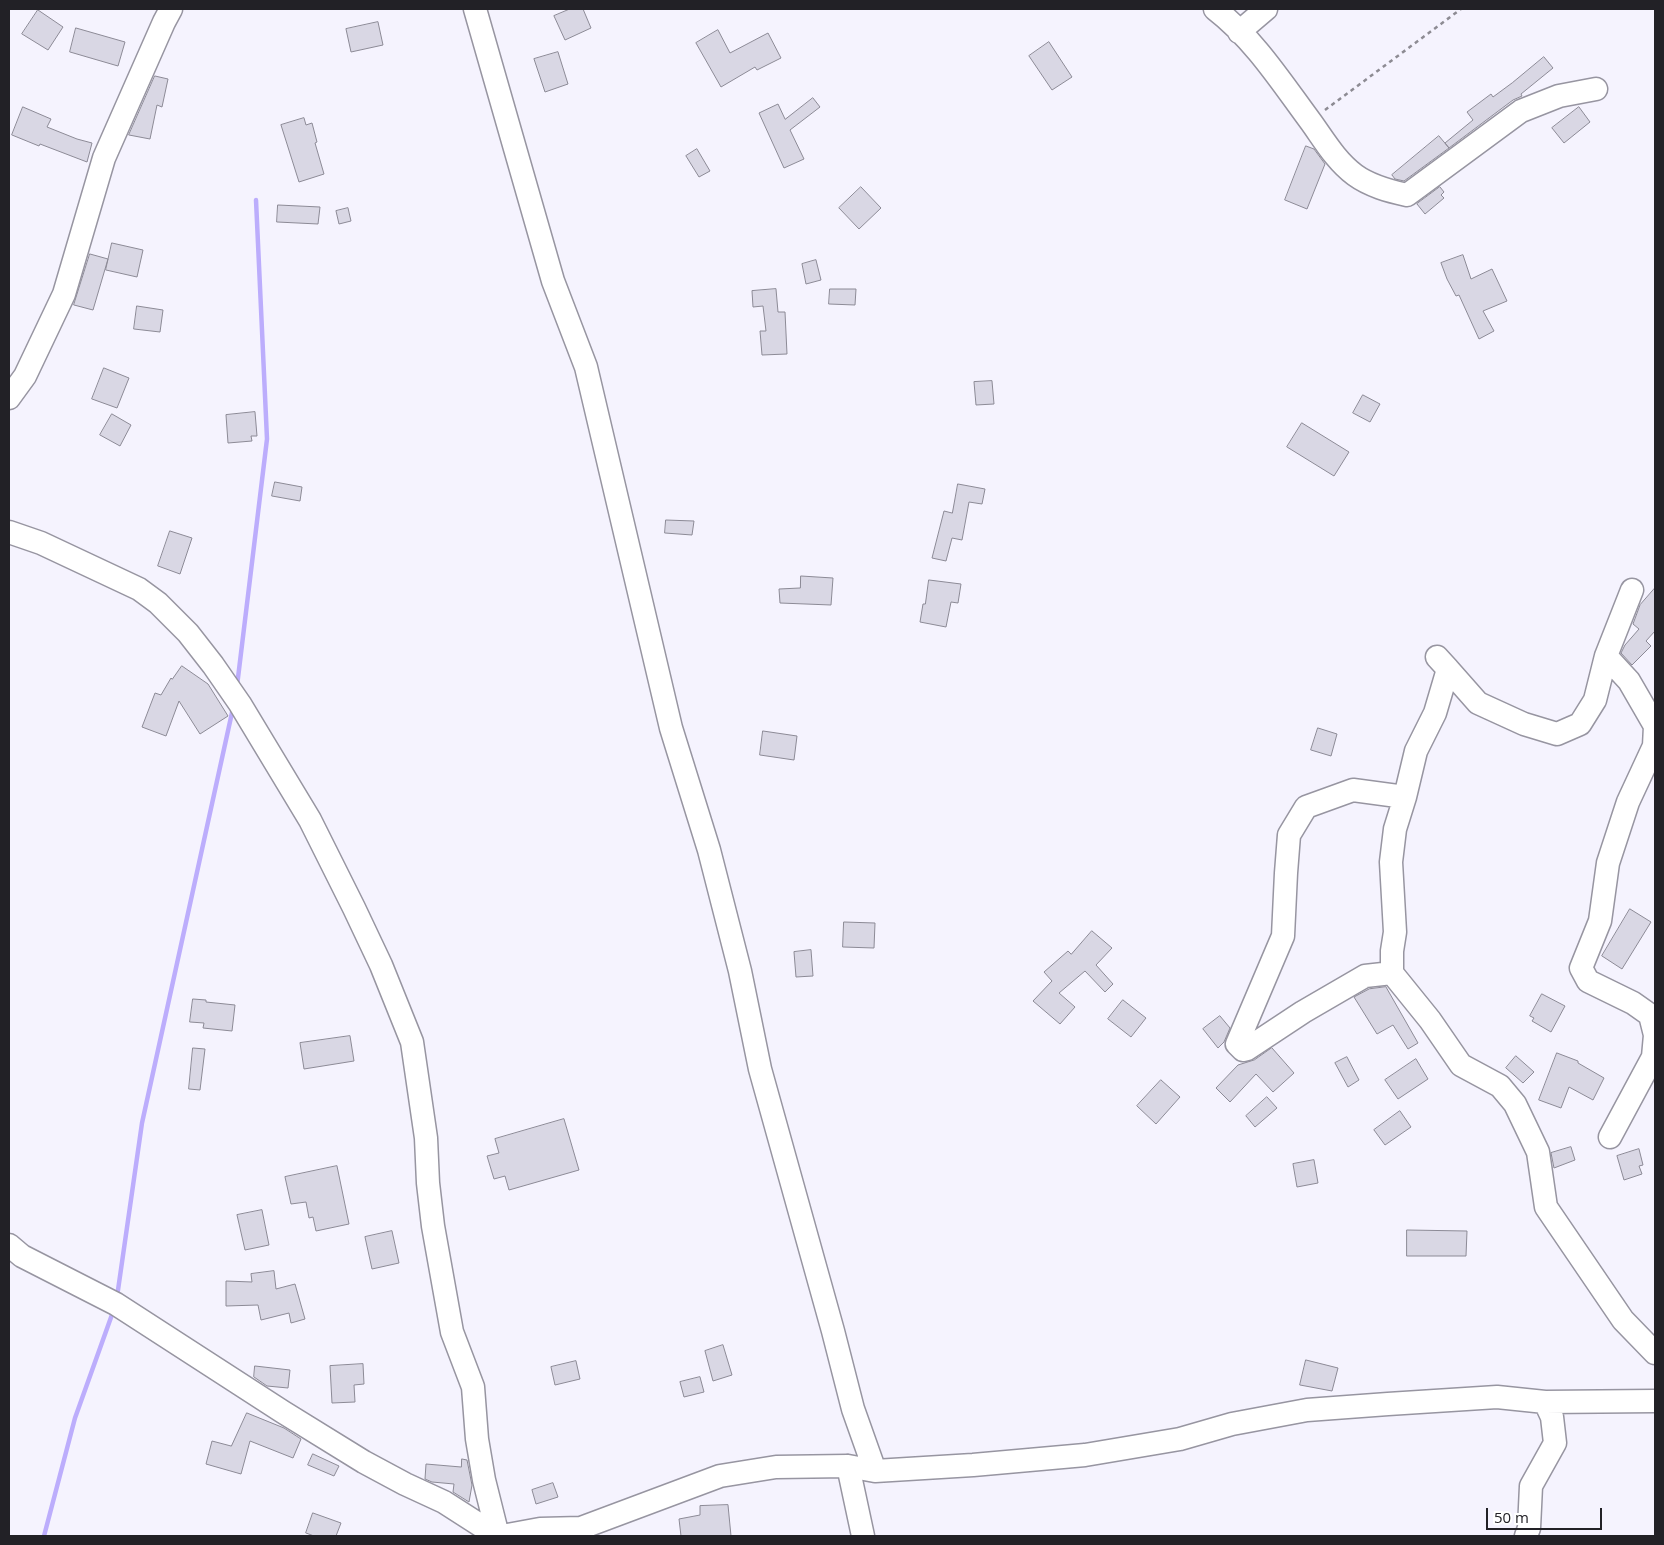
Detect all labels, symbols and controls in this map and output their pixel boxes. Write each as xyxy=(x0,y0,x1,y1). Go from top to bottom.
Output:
scale bar xyxy=(1489,1498,1605,1530)
text: 50 m xyxy=(1494,1507,1529,1527)

